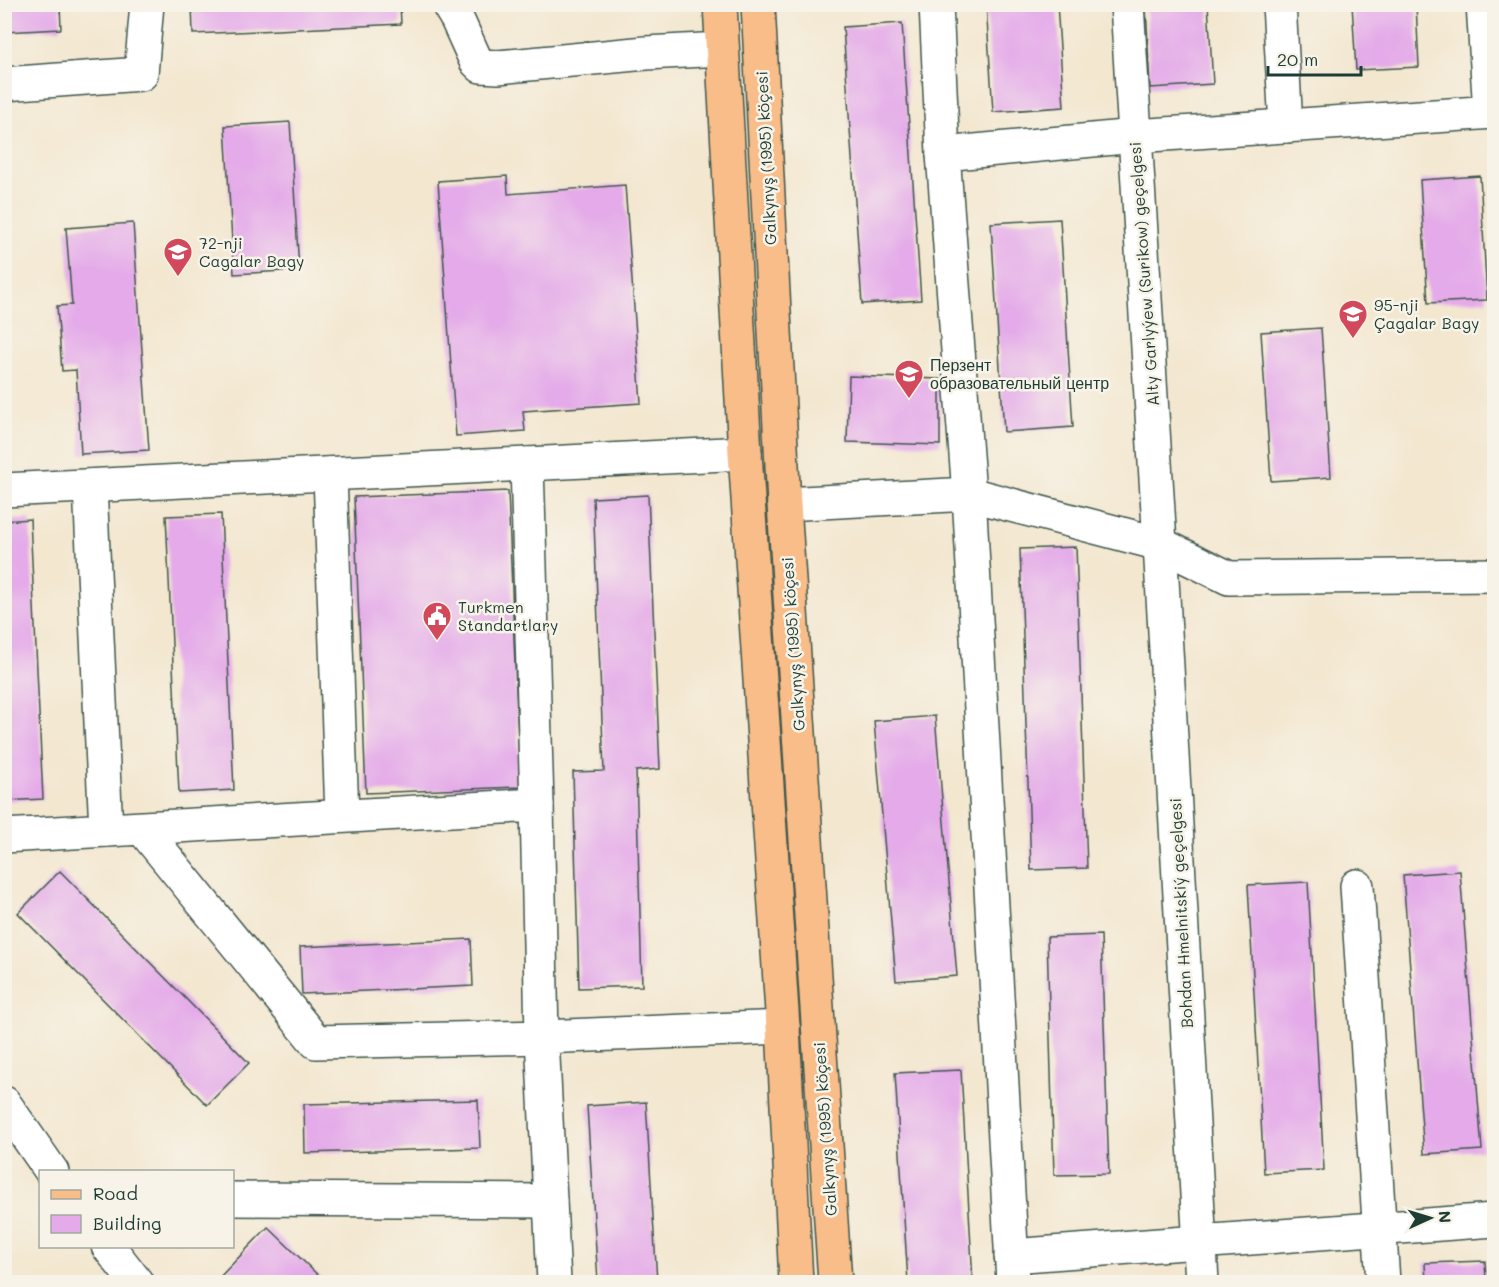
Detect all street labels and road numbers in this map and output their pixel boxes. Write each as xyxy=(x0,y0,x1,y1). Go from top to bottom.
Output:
street label: Galkynyş (1995) köçesi xyxy=(750,71,781,246)
street label: Alty Garlyýew (Surikow) geçelgesi xyxy=(1124,141,1163,407)
street label: Galkynyş (1995) köçesi xyxy=(776,556,809,732)
street label: Bohdan Hmelnitskiý geçelgesi xyxy=(1164,797,1197,1029)
street label: Galkynyş (1995) köçesi xyxy=(808,1041,841,1217)

